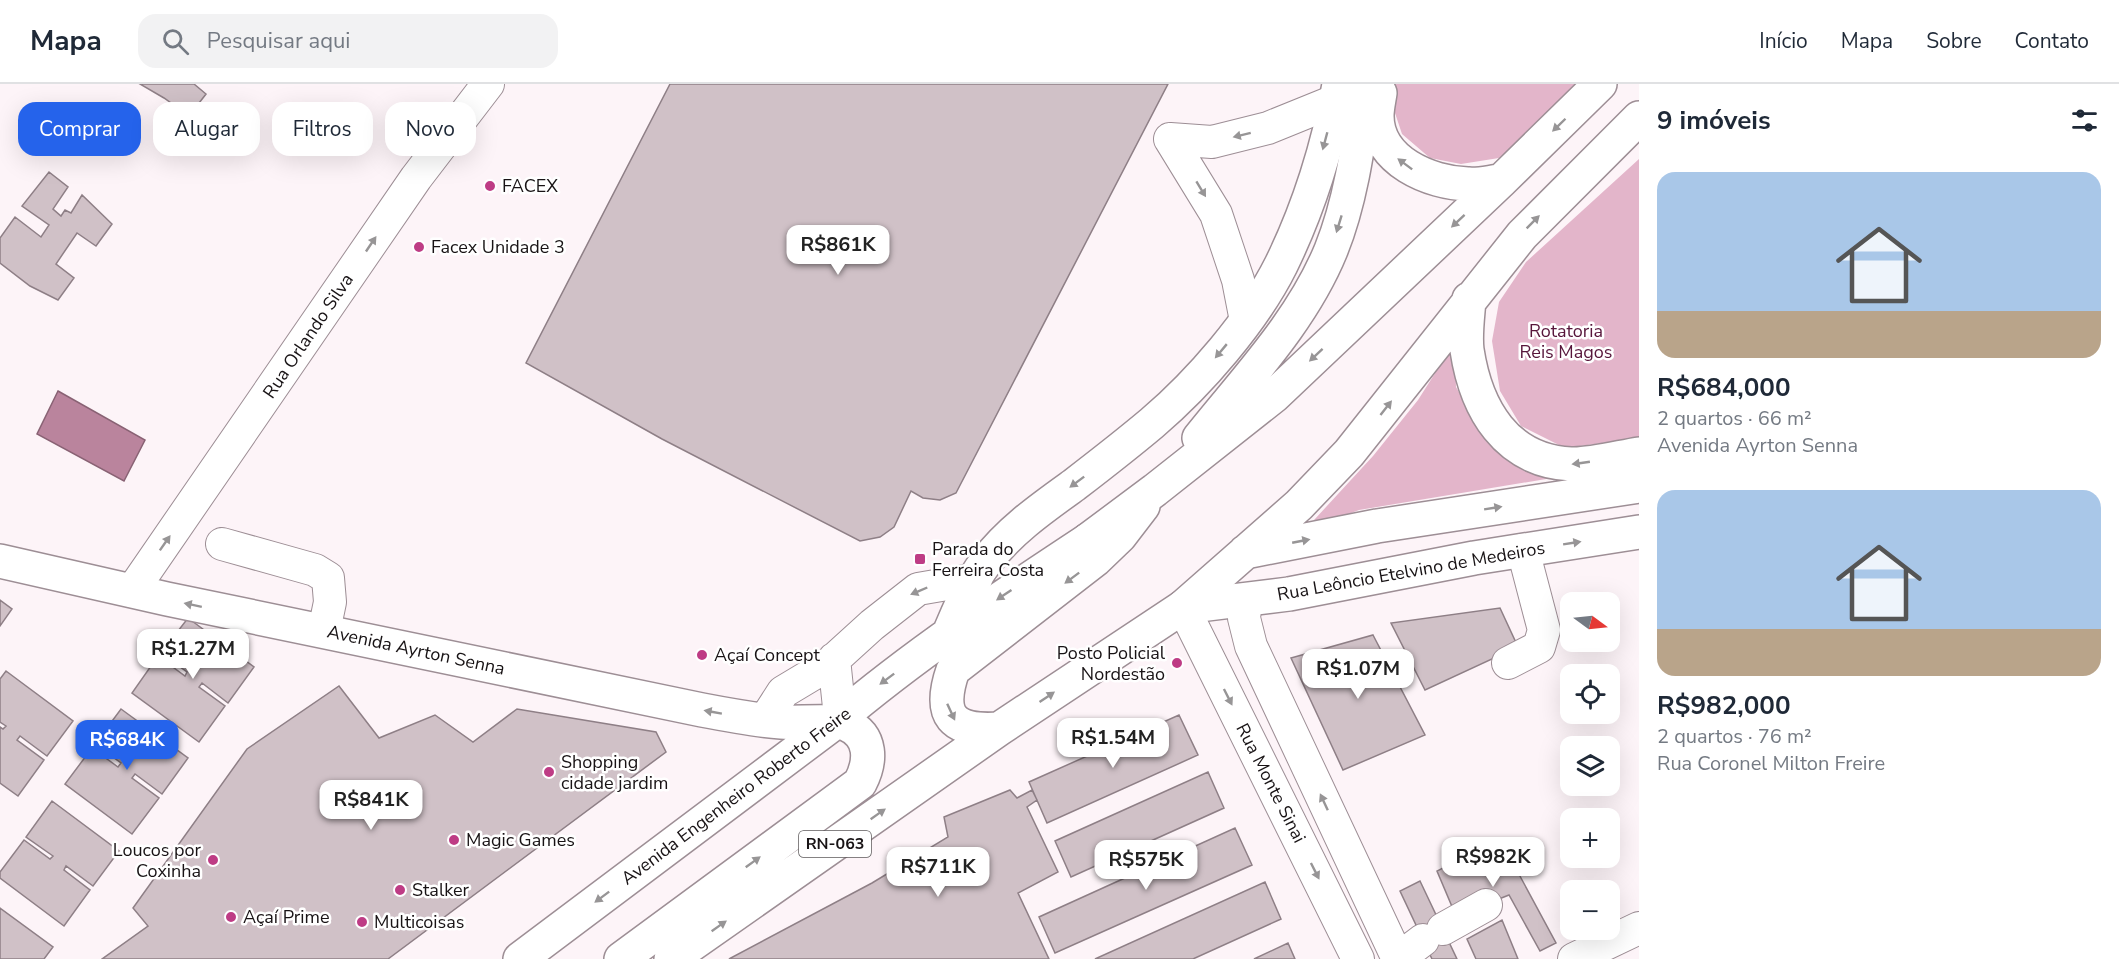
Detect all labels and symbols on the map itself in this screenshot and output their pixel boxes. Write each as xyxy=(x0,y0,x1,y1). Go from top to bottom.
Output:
one-way arrow xyxy=(1551,118,1566,132)
one-way arrow xyxy=(1233,130,1252,140)
one-way arrow xyxy=(1320,132,1330,150)
one-way arrow xyxy=(1397,158,1412,170)
place label: FACEX xyxy=(502,174,558,198)
marker: FACEX xyxy=(483,179,497,193)
one-way arrow xyxy=(1196,181,1207,197)
one-way arrow xyxy=(1452,214,1466,228)
one-way arrow xyxy=(1334,215,1343,233)
one-way arrow xyxy=(1526,216,1540,230)
pin: R$861K xyxy=(789,225,887,276)
place label: Facex Unidade 3 xyxy=(431,235,565,259)
one-way arrow xyxy=(365,236,376,252)
marker: Facex Unidade 3 xyxy=(412,240,426,254)
street label: Rua Orlando Silva xyxy=(257,269,359,403)
park label: Rotatoria Reis Magos xyxy=(1519,319,1613,364)
one-way arrow xyxy=(1215,343,1228,359)
one-way arrow xyxy=(1309,348,1324,362)
one-way arrow xyxy=(1379,400,1391,415)
one-way arrow xyxy=(1572,458,1591,467)
one-way arrow xyxy=(1070,475,1085,487)
one-way arrow xyxy=(1483,504,1502,513)
one-way arrow xyxy=(159,535,170,551)
street label: Rua Leôncio Etelvino de Medeiros xyxy=(1275,536,1547,606)
one-way arrow xyxy=(1291,536,1310,546)
place label: Parada do Ferreira Costa xyxy=(932,537,1044,582)
one-way arrow xyxy=(1563,538,1582,547)
marker: Parada do Ferreira Costa xyxy=(913,552,927,566)
one-way arrow xyxy=(1064,571,1080,584)
one-way arrow xyxy=(910,586,928,596)
one-way arrow xyxy=(997,589,1013,601)
north arrow xyxy=(1560,592,1620,652)
one-way arrow xyxy=(184,599,202,609)
street label: Avenida Ayrton Senna xyxy=(325,619,507,681)
pin: R$1.27M xyxy=(138,629,248,680)
place label: Posto Policial Nordestão xyxy=(1057,641,1166,686)
place label: Açaí Concept xyxy=(714,643,820,667)
marker: Açaí Concept xyxy=(695,648,709,662)
pin: R$1.07M xyxy=(1303,649,1413,700)
marker: Posto Policial Nordestão xyxy=(1170,656,1184,670)
one-way arrow xyxy=(879,673,895,686)
one-way arrow xyxy=(1222,688,1232,706)
one-way arrow xyxy=(1039,691,1055,703)
street label: Avenida Engenheiro Roberto Freire xyxy=(616,702,856,890)
one-way arrow xyxy=(946,703,956,721)
one-way arrow xyxy=(703,707,722,716)
pin: R$1.54M xyxy=(1058,718,1168,769)
street label: Rua Monte Sinai xyxy=(1230,719,1312,847)
pin: R$684K xyxy=(78,720,176,771)
place label: Shopping cidade jardim xyxy=(561,750,668,795)
marker: Shopping cidade jardim xyxy=(542,765,556,779)
pin: R$841K xyxy=(322,780,420,831)
one-way arrow xyxy=(1319,793,1328,810)
one-way arrow xyxy=(871,808,886,820)
place label: Magic Games xyxy=(466,828,575,852)
road number: RN-063 xyxy=(799,831,871,857)
marker: Magic Games xyxy=(447,833,461,847)
pin: R$982K xyxy=(1444,837,1542,888)
place label: Loucos por Coxinha xyxy=(113,838,202,883)
pin: R$575K xyxy=(1097,840,1195,891)
pin: R$711K xyxy=(889,847,987,898)
marker: Loucos por Coxinha xyxy=(206,853,220,867)
one-way arrow xyxy=(745,856,761,868)
one-way arrow xyxy=(1310,863,1319,880)
place label: Stalker xyxy=(412,878,470,902)
marker: Stalker xyxy=(393,883,407,897)
one-way arrow xyxy=(595,891,611,903)
place label: Açaí Prime xyxy=(243,905,329,929)
marker: Açaí Prime xyxy=(224,910,238,924)
place label: Multicoisas xyxy=(374,910,464,934)
marker: Multicoisas xyxy=(355,915,369,929)
one-way arrow xyxy=(710,920,726,932)

